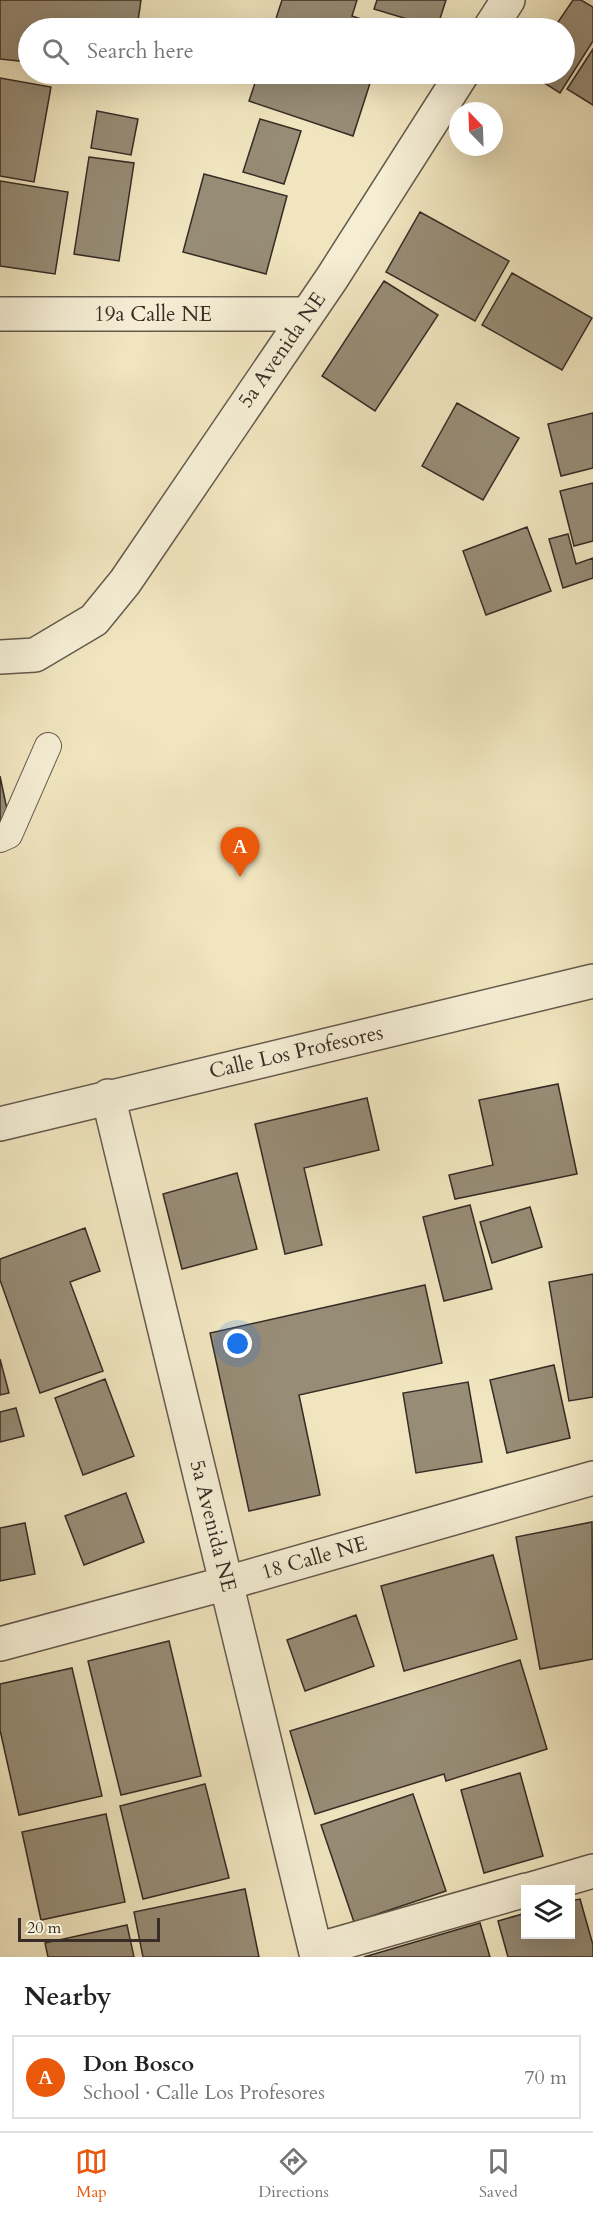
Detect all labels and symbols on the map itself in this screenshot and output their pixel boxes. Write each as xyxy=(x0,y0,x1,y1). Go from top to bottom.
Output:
north arrow xyxy=(449,102,503,156)
street label: 5a Avenida NE xyxy=(231,286,333,414)
street label: 19a Calle NE xyxy=(94,300,212,329)
pin: A xyxy=(220,828,260,877)
street label: Calle Los Profesores xyxy=(206,1018,386,1086)
your location xyxy=(223,1329,252,1358)
street label: 5a Avenida NE xyxy=(183,1457,243,1595)
street label: 18 Calle NE xyxy=(258,1529,370,1587)
scale bar xyxy=(18,1915,160,1942)

